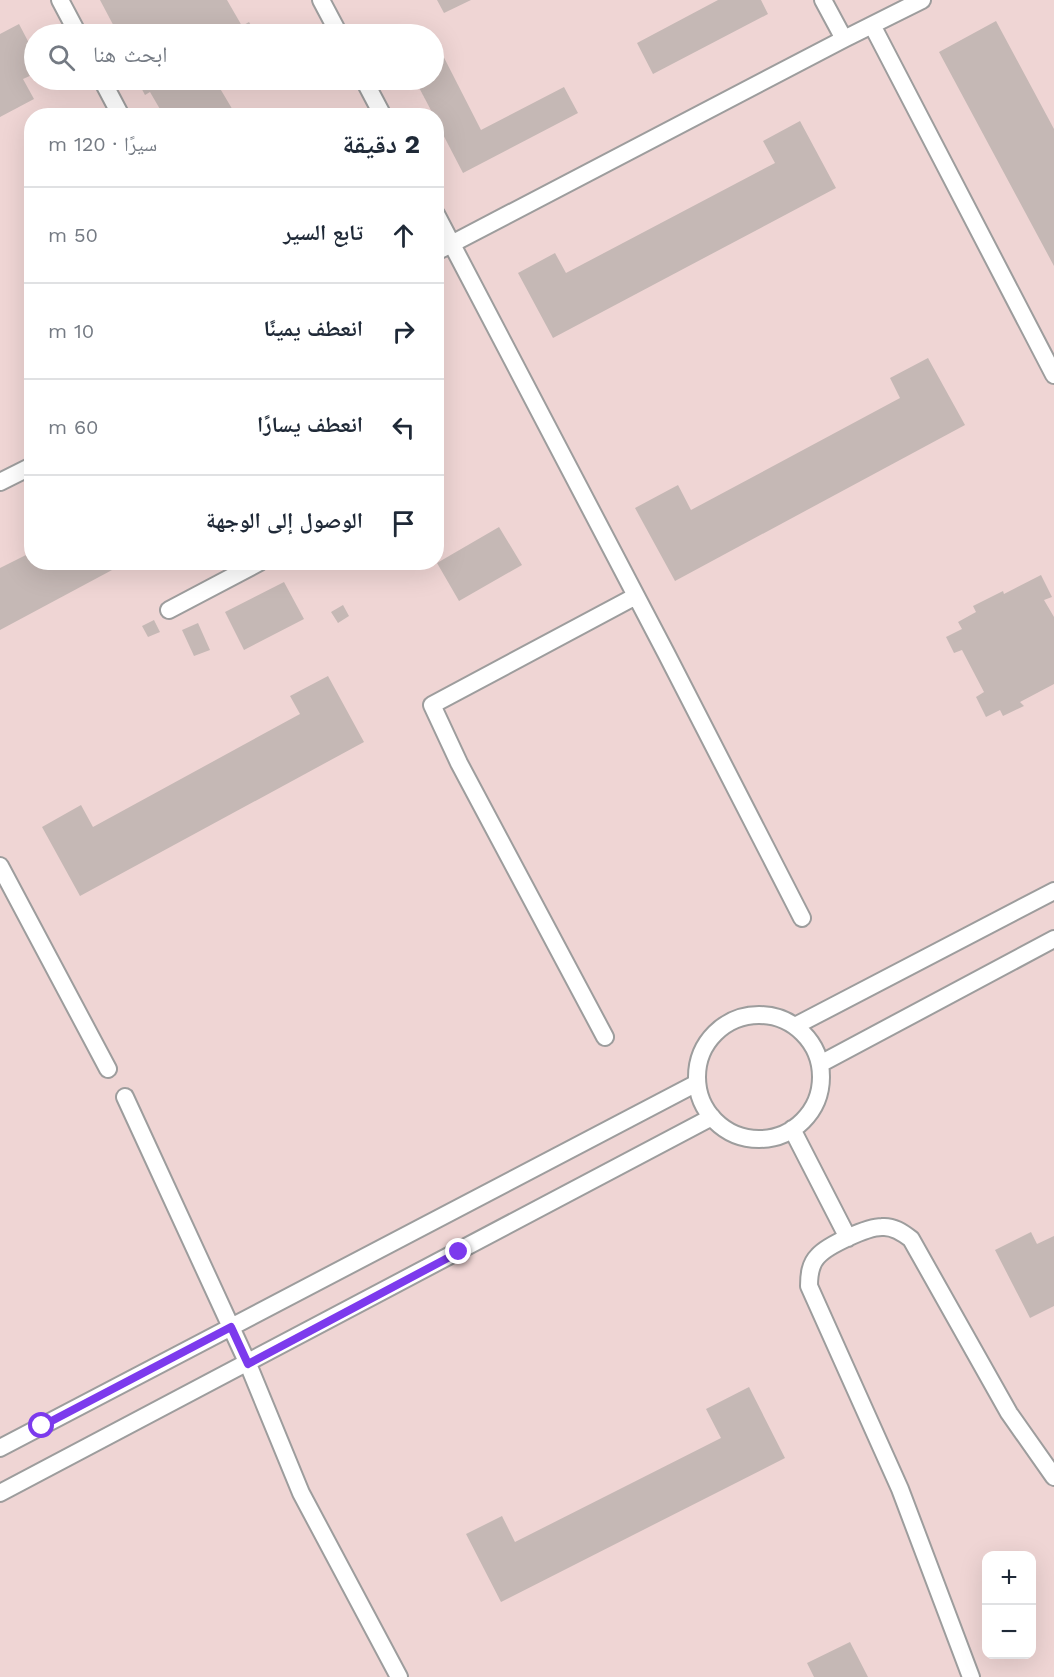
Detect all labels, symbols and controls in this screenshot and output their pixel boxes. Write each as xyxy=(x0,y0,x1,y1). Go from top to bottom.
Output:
search box xyxy=(24,24,444,90)
icon: search xyxy=(45,41,78,74)
text: ابحث هنا xyxy=(93,42,168,67)
text: 2 دقيقة xyxy=(342,129,420,159)
text: سيرًا · 120 m xyxy=(48,132,157,156)
icon: ahead xyxy=(387,219,420,252)
text: تابع السير xyxy=(283,220,363,245)
text: 50 m xyxy=(48,223,98,247)
icon: right xyxy=(387,315,420,348)
text: انعطف يمينًا xyxy=(263,316,363,341)
text: 10 m xyxy=(48,319,94,343)
icon: left xyxy=(387,411,420,444)
text: انعطف يسارًا xyxy=(257,412,363,437)
text: 60 m xyxy=(48,415,99,439)
icon: arrive xyxy=(387,507,420,540)
text: الوصول إلى الوجهة xyxy=(206,508,363,533)
route end xyxy=(445,1238,471,1264)
route start xyxy=(28,1412,54,1438)
map controls xyxy=(982,1551,1036,1659)
button: + xyxy=(982,1551,1036,1605)
button: − xyxy=(982,1605,1036,1659)

